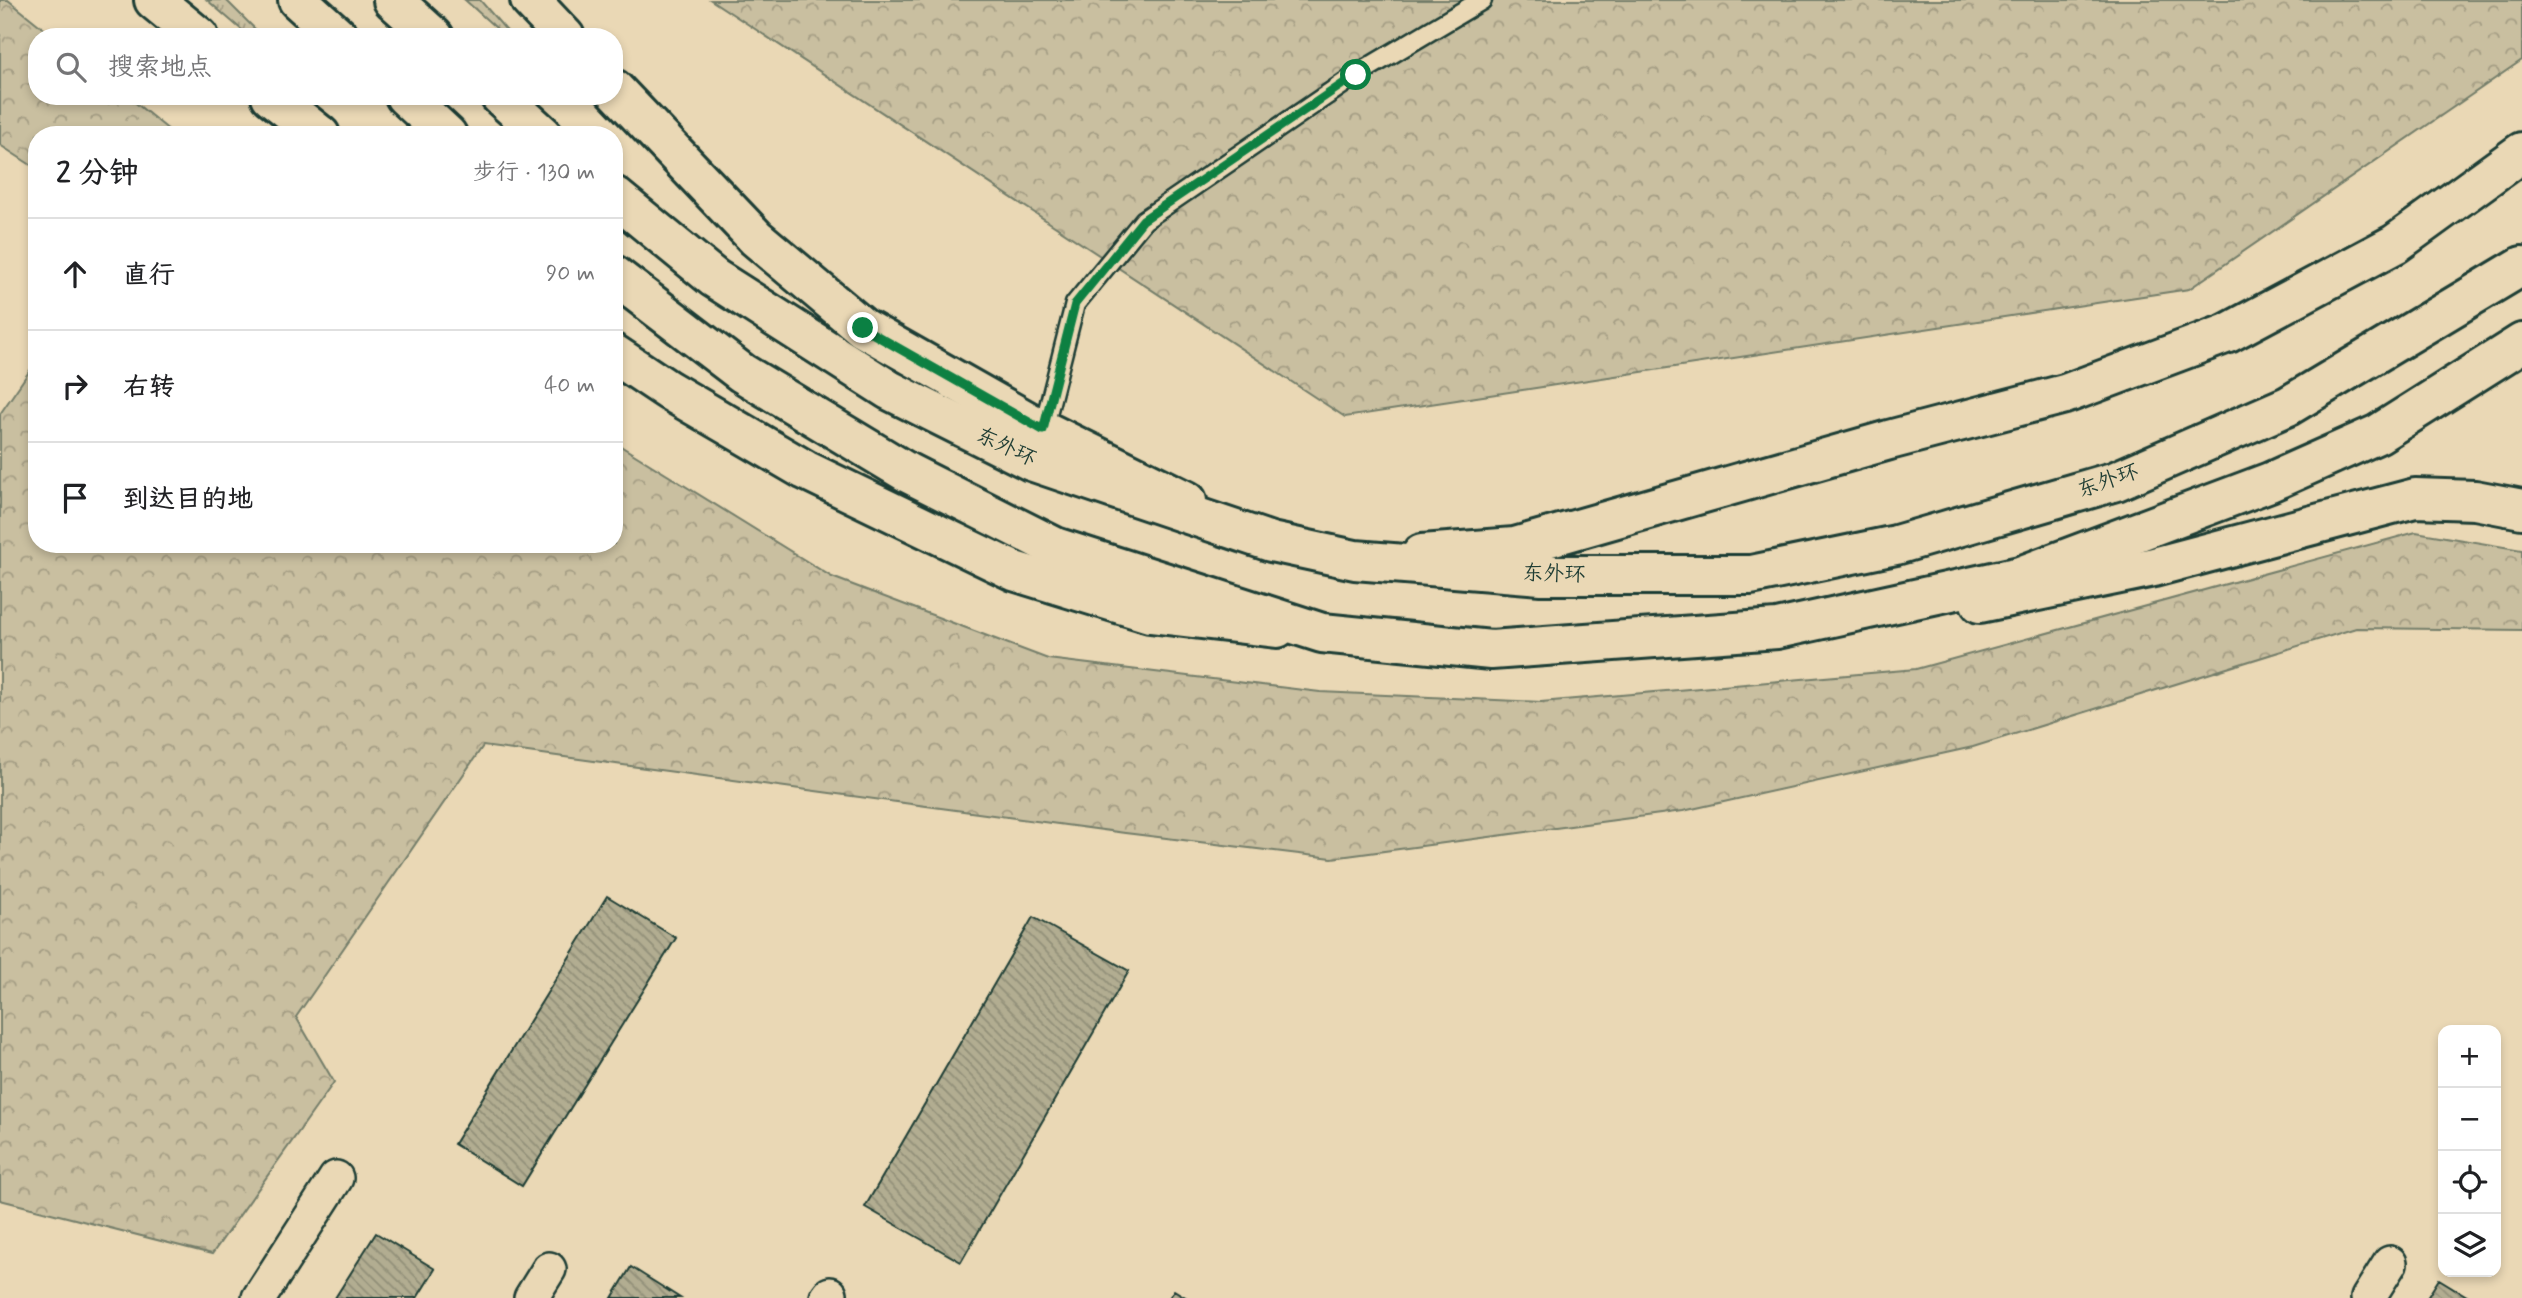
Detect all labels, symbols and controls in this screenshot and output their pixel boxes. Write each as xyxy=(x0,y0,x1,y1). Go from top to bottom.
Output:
search box xyxy=(28,28,623,105)
icon: search xyxy=(52,48,90,86)
text: 搜索地点 xyxy=(108,51,212,85)
route start xyxy=(1340,59,1371,90)
text: 2 分钟 xyxy=(56,154,139,193)
text: 步行 · 130 m xyxy=(473,158,595,188)
icon: ahead xyxy=(56,255,94,293)
text: 直行 xyxy=(123,259,175,293)
text: 90 m xyxy=(546,259,595,289)
route end xyxy=(847,312,878,343)
icon: right xyxy=(56,367,94,405)
text: 右转 xyxy=(123,371,175,405)
text: 40 m xyxy=(544,371,595,401)
street label: 东外环 xyxy=(972,421,1040,473)
street label: 东外环 xyxy=(2074,458,2142,504)
icon: arrive xyxy=(56,479,94,517)
text: 到达目的地 xyxy=(123,483,253,517)
street label: 东外环 xyxy=(1522,559,1586,589)
map controls xyxy=(2438,1025,2501,1277)
button: + xyxy=(2438,1025,2501,1088)
button: − xyxy=(2438,1088,2501,1151)
button: locate xyxy=(2438,1151,2501,1214)
button: layers xyxy=(2438,1214,2501,1277)

